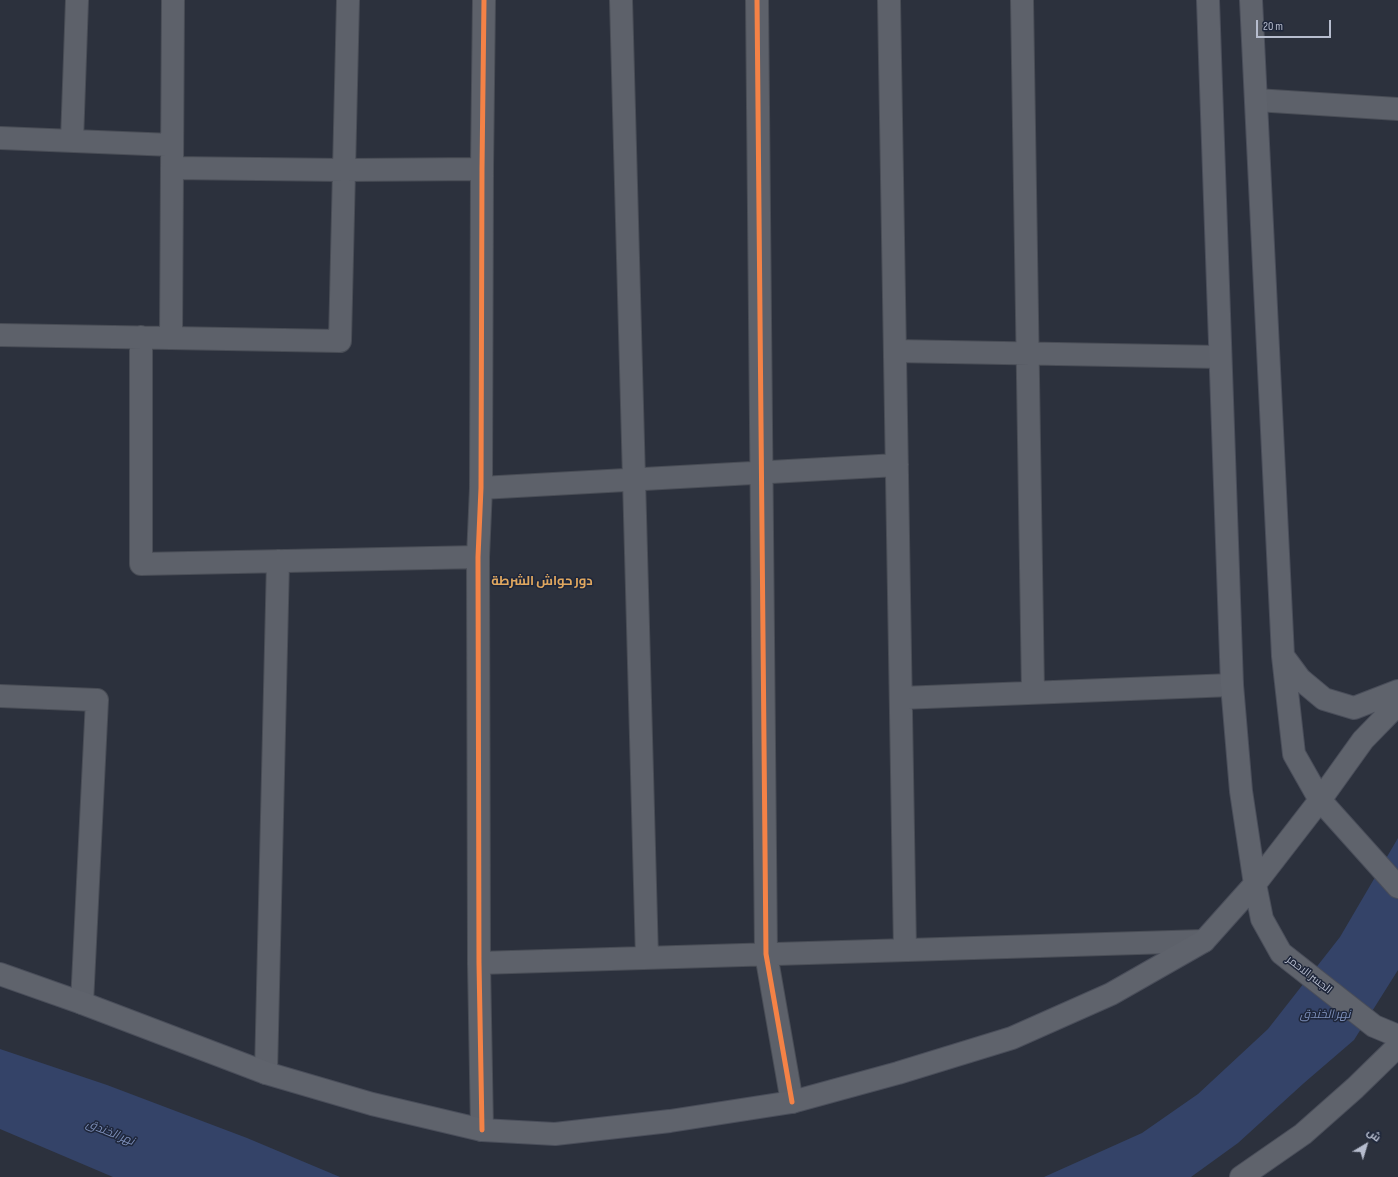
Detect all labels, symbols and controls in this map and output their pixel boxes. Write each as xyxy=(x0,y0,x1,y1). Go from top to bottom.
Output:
scale bar xyxy=(1258,12,1333,38)
text: 20 m xyxy=(1263,19,1283,34)
district label: دور حواش الشرطة xyxy=(491,574,593,590)
street label: الجسر الاحمر xyxy=(1284,953,1334,997)
water label: نهر الخندق xyxy=(1300,1008,1350,1022)
water label: نهر الخندق xyxy=(84,1117,136,1149)
north arrow xyxy=(1346,1125,1386,1165)
text: ش xyxy=(1364,1126,1383,1145)

